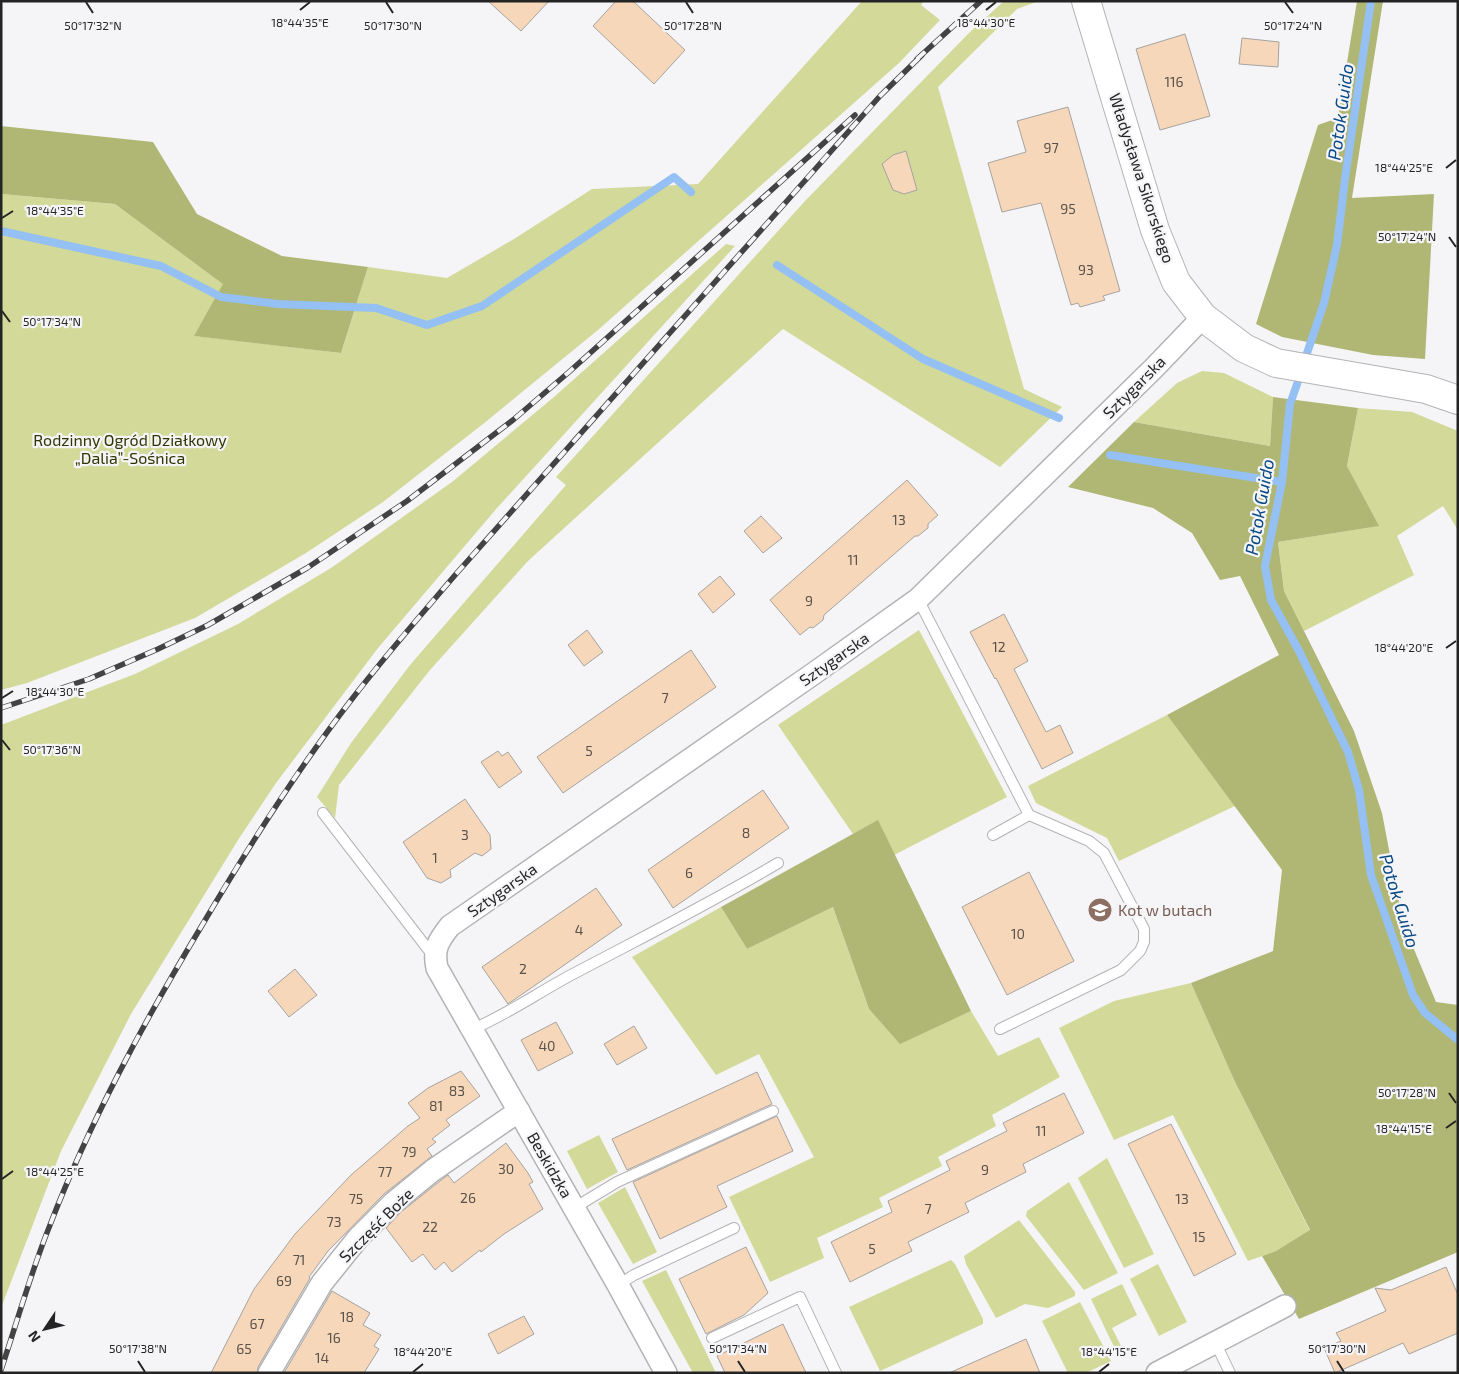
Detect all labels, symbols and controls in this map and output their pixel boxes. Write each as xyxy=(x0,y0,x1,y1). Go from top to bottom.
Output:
text: 18°44'35"E xyxy=(271,15,329,29)
text: 18°44'30"E xyxy=(957,15,1016,29)
text: 50°17'32"N xyxy=(64,18,122,32)
text: 50°17'30"N xyxy=(364,18,422,32)
text: 50°17'28"N xyxy=(664,18,722,32)
text: 50°17'24"N xyxy=(1264,18,1322,32)
water label: Potok Guido xyxy=(1322,62,1358,162)
house number: 116 xyxy=(1164,73,1184,90)
street label: Władysława Sikorskiego xyxy=(1106,90,1179,265)
house number: 97 xyxy=(1043,139,1059,156)
text: 18°44'25"E xyxy=(1375,160,1433,174)
house number: 95 xyxy=(1060,200,1076,217)
text: 18°44'35"E xyxy=(26,203,84,217)
text: 50°17'24"N xyxy=(1378,229,1436,243)
house number: 93 xyxy=(1078,261,1094,278)
text: 50°17'34"N xyxy=(23,314,81,328)
street label: Sztygarska xyxy=(1098,351,1169,422)
park label: Rodzinny Ogród Działkowy „Dalia”-Sośnica xyxy=(33,430,227,467)
water label: Potok Guido xyxy=(1240,457,1278,557)
house number: 13 xyxy=(892,511,906,528)
house number: 11 xyxy=(847,551,859,568)
house number: 9 xyxy=(805,592,813,609)
street label: Sztygarska xyxy=(795,628,872,690)
house number: 12 xyxy=(992,638,1006,655)
text: 18°44'20"E xyxy=(1375,640,1434,654)
text: 18°44'30"E xyxy=(26,684,85,698)
house number: 7 xyxy=(661,689,669,706)
text: 50°17'36"N xyxy=(23,742,81,756)
house number: 5 xyxy=(585,742,593,759)
house number: 8 xyxy=(742,824,750,841)
house number: 3 xyxy=(461,826,469,843)
house number: 1 xyxy=(432,849,438,866)
water label: Potok Guido xyxy=(1375,851,1425,950)
street label: Sztygarska xyxy=(463,859,540,921)
house number: 6 xyxy=(685,864,693,881)
school or university icon: Kot w butach xyxy=(1087,897,1113,923)
place label: Kot w butach xyxy=(1118,900,1212,919)
house number: 4 xyxy=(575,921,583,938)
house number: 10 xyxy=(1011,925,1025,942)
house number: 2 xyxy=(519,960,527,977)
house number: 40 xyxy=(538,1037,556,1054)
house number: 83 xyxy=(449,1082,465,1099)
text: 50°17'28"N xyxy=(1378,1085,1436,1099)
house number: 81 xyxy=(429,1097,443,1114)
text: 18°44'15"E xyxy=(1376,1121,1432,1135)
house number: 11 xyxy=(1035,1122,1047,1139)
street label: Beskidzka xyxy=(524,1128,577,1201)
house number: 79 xyxy=(401,1143,417,1160)
house number: 30 xyxy=(498,1160,514,1177)
house number: 9 xyxy=(981,1161,989,1178)
house number: 77 xyxy=(378,1163,392,1180)
text: 18°44'25"E xyxy=(26,1164,84,1178)
street label: Szczęść Boże xyxy=(335,1184,417,1266)
house number: 26 xyxy=(460,1189,476,1206)
house number: 75 xyxy=(349,1190,363,1207)
house number: 13 xyxy=(1175,1190,1189,1207)
house number: 7 xyxy=(924,1200,932,1217)
house number: 73 xyxy=(327,1213,341,1230)
house number: 22 xyxy=(422,1218,438,1235)
house number: 15 xyxy=(1192,1228,1206,1245)
house number: 5 xyxy=(868,1240,876,1257)
house number: 71 xyxy=(293,1251,305,1268)
house number: 69 xyxy=(276,1272,292,1289)
north arrow xyxy=(20,1304,70,1354)
house number: 18 xyxy=(340,1308,354,1325)
house number: 67 xyxy=(249,1315,265,1332)
text: N xyxy=(24,1328,44,1346)
house number: 16 xyxy=(327,1329,341,1346)
house number: 65 xyxy=(236,1340,252,1357)
text: 50°17'38"N xyxy=(109,1341,167,1355)
text: 50°17'34"N xyxy=(709,1341,767,1355)
text: 50°17'30"N xyxy=(1308,1341,1366,1355)
text: 18°44'20"E xyxy=(394,1344,453,1358)
text: 18°44'15"E xyxy=(1081,1344,1137,1358)
house number: 14 xyxy=(315,1349,329,1366)

